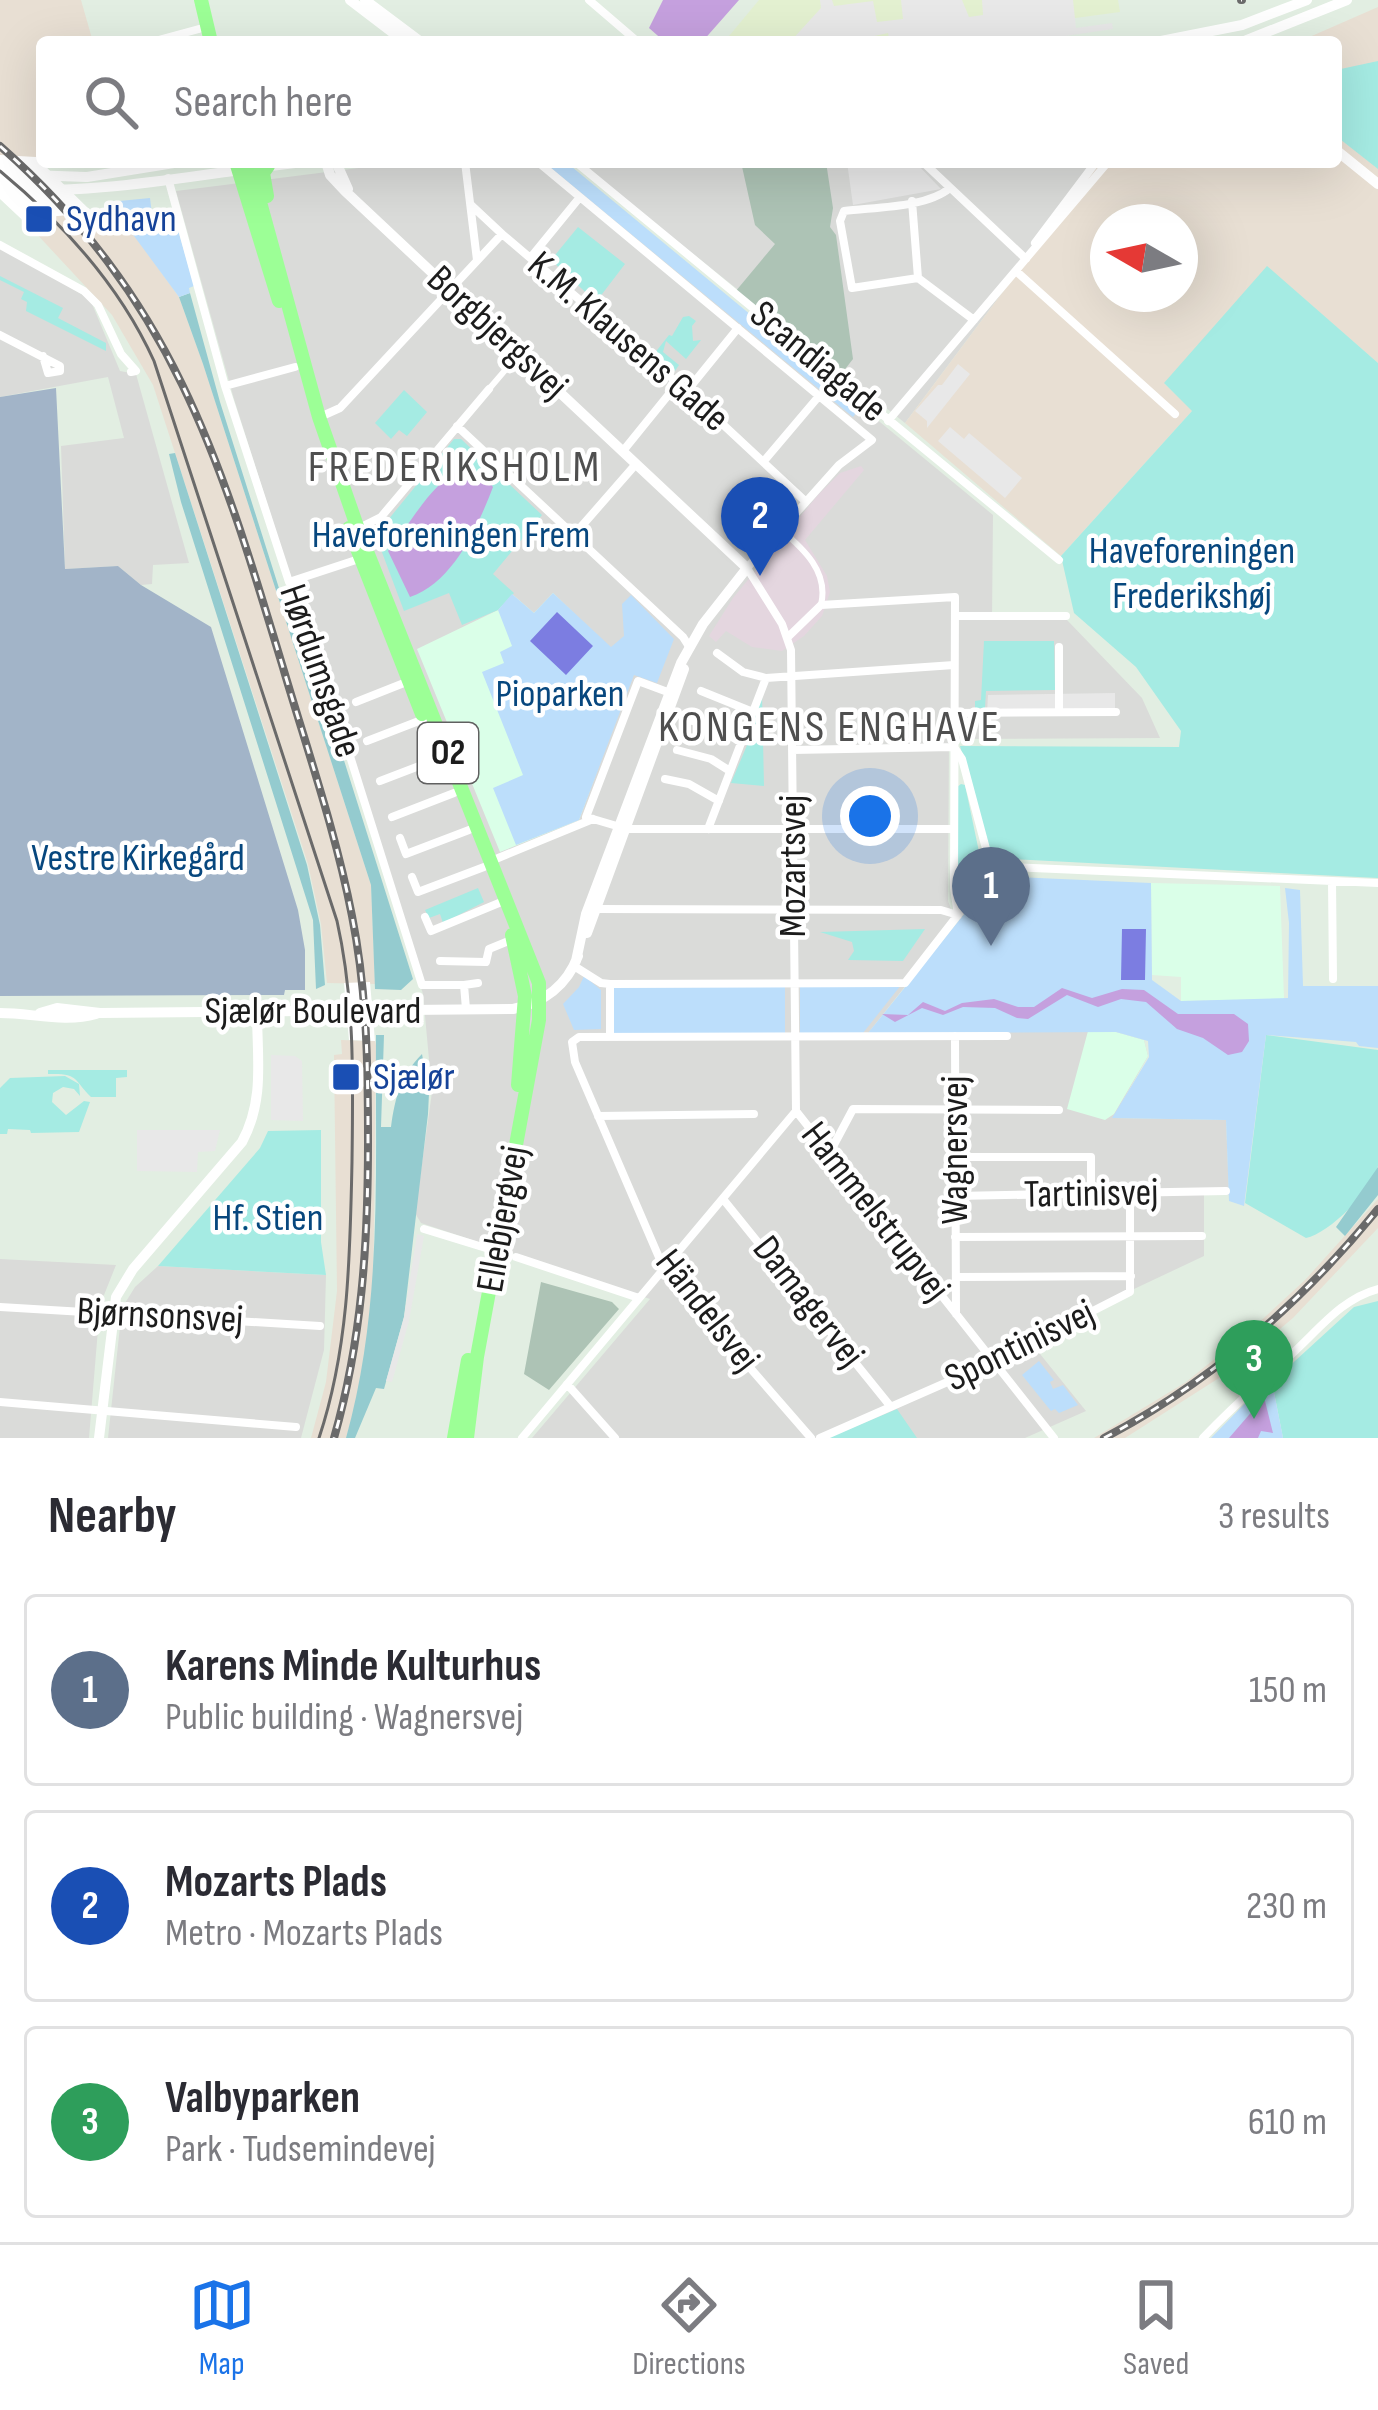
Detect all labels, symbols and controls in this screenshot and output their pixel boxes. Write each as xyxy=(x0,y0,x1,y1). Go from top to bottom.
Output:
search box xyxy=(36,36,1342,168)
icon: search xyxy=(78,69,144,135)
text: Search here xyxy=(174,75,353,130)
place label: Sydhavn xyxy=(66,196,177,243)
marker: Sydhavn xyxy=(23,203,55,235)
north arrow xyxy=(1090,204,1198,312)
street label: K.M. Klausens Gade xyxy=(518,242,738,442)
street label: Borgbjergsvej xyxy=(417,256,577,410)
street label: Scandiagade xyxy=(740,291,896,433)
district label: FREDERIKSHOLM xyxy=(308,440,602,495)
pin: 2 xyxy=(721,477,799,576)
park label: Haveforeningen Frem xyxy=(312,512,590,559)
park label: Haveforeningen Frederikshøj xyxy=(1089,528,1295,620)
street label: Hørdumsgade xyxy=(268,578,372,764)
park label: Pioparken xyxy=(496,671,624,718)
district label: KONGENS ENGHAVE xyxy=(658,700,1002,755)
road number: O2 xyxy=(418,723,478,783)
your location xyxy=(840,786,900,846)
street label: Mozartsvej xyxy=(770,795,817,937)
park label: Vestre Kirkegård xyxy=(31,835,245,882)
pin: 1 xyxy=(952,847,1030,946)
street label: Sjælør Boulevard xyxy=(205,988,421,1035)
place label: Sjælør xyxy=(373,1054,455,1101)
marker: Sjælør xyxy=(330,1061,362,1093)
street label: Wagnersvej xyxy=(932,1075,979,1225)
street label: Hammelstrupvej xyxy=(790,1113,960,1311)
street label: Ellebjergvej xyxy=(467,1142,539,1296)
street label: Tartinisvej xyxy=(1023,1169,1159,1219)
park label: Hf. Stien xyxy=(213,1195,324,1242)
street label: Damagervej xyxy=(742,1227,874,1377)
street label: Händelsvej xyxy=(645,1241,769,1381)
street label: Bjørnsonsvej xyxy=(76,1288,244,1344)
street label: Spontinisvej xyxy=(938,1290,1102,1402)
pin: 3 xyxy=(1215,1320,1293,1419)
text: Nearby xyxy=(48,1486,177,1547)
text: 3 results xyxy=(1218,1493,1330,1540)
text: Karens Minde Kulturhus xyxy=(165,1639,541,1694)
text: 1 xyxy=(82,1667,98,1714)
text: 150 m xyxy=(1249,1667,1327,1714)
text: Public building · Wagnersvej xyxy=(165,1694,523,1741)
text: Mozarts Plads xyxy=(165,1855,387,1910)
text: 2 xyxy=(81,1883,99,1930)
text: 230 m xyxy=(1246,1883,1327,1930)
text: Metro · Mozarts Plads xyxy=(165,1910,443,1957)
text: Valbyparken xyxy=(165,2071,360,2126)
text: 3 xyxy=(81,2099,99,2146)
text: 610 m xyxy=(1248,2099,1327,2146)
text: Park · Tudsemindevej xyxy=(165,2126,436,2173)
tab: Map xyxy=(189,2272,255,2384)
tab: Directions xyxy=(632,2272,746,2384)
tab: Saved xyxy=(1123,2272,1189,2384)

